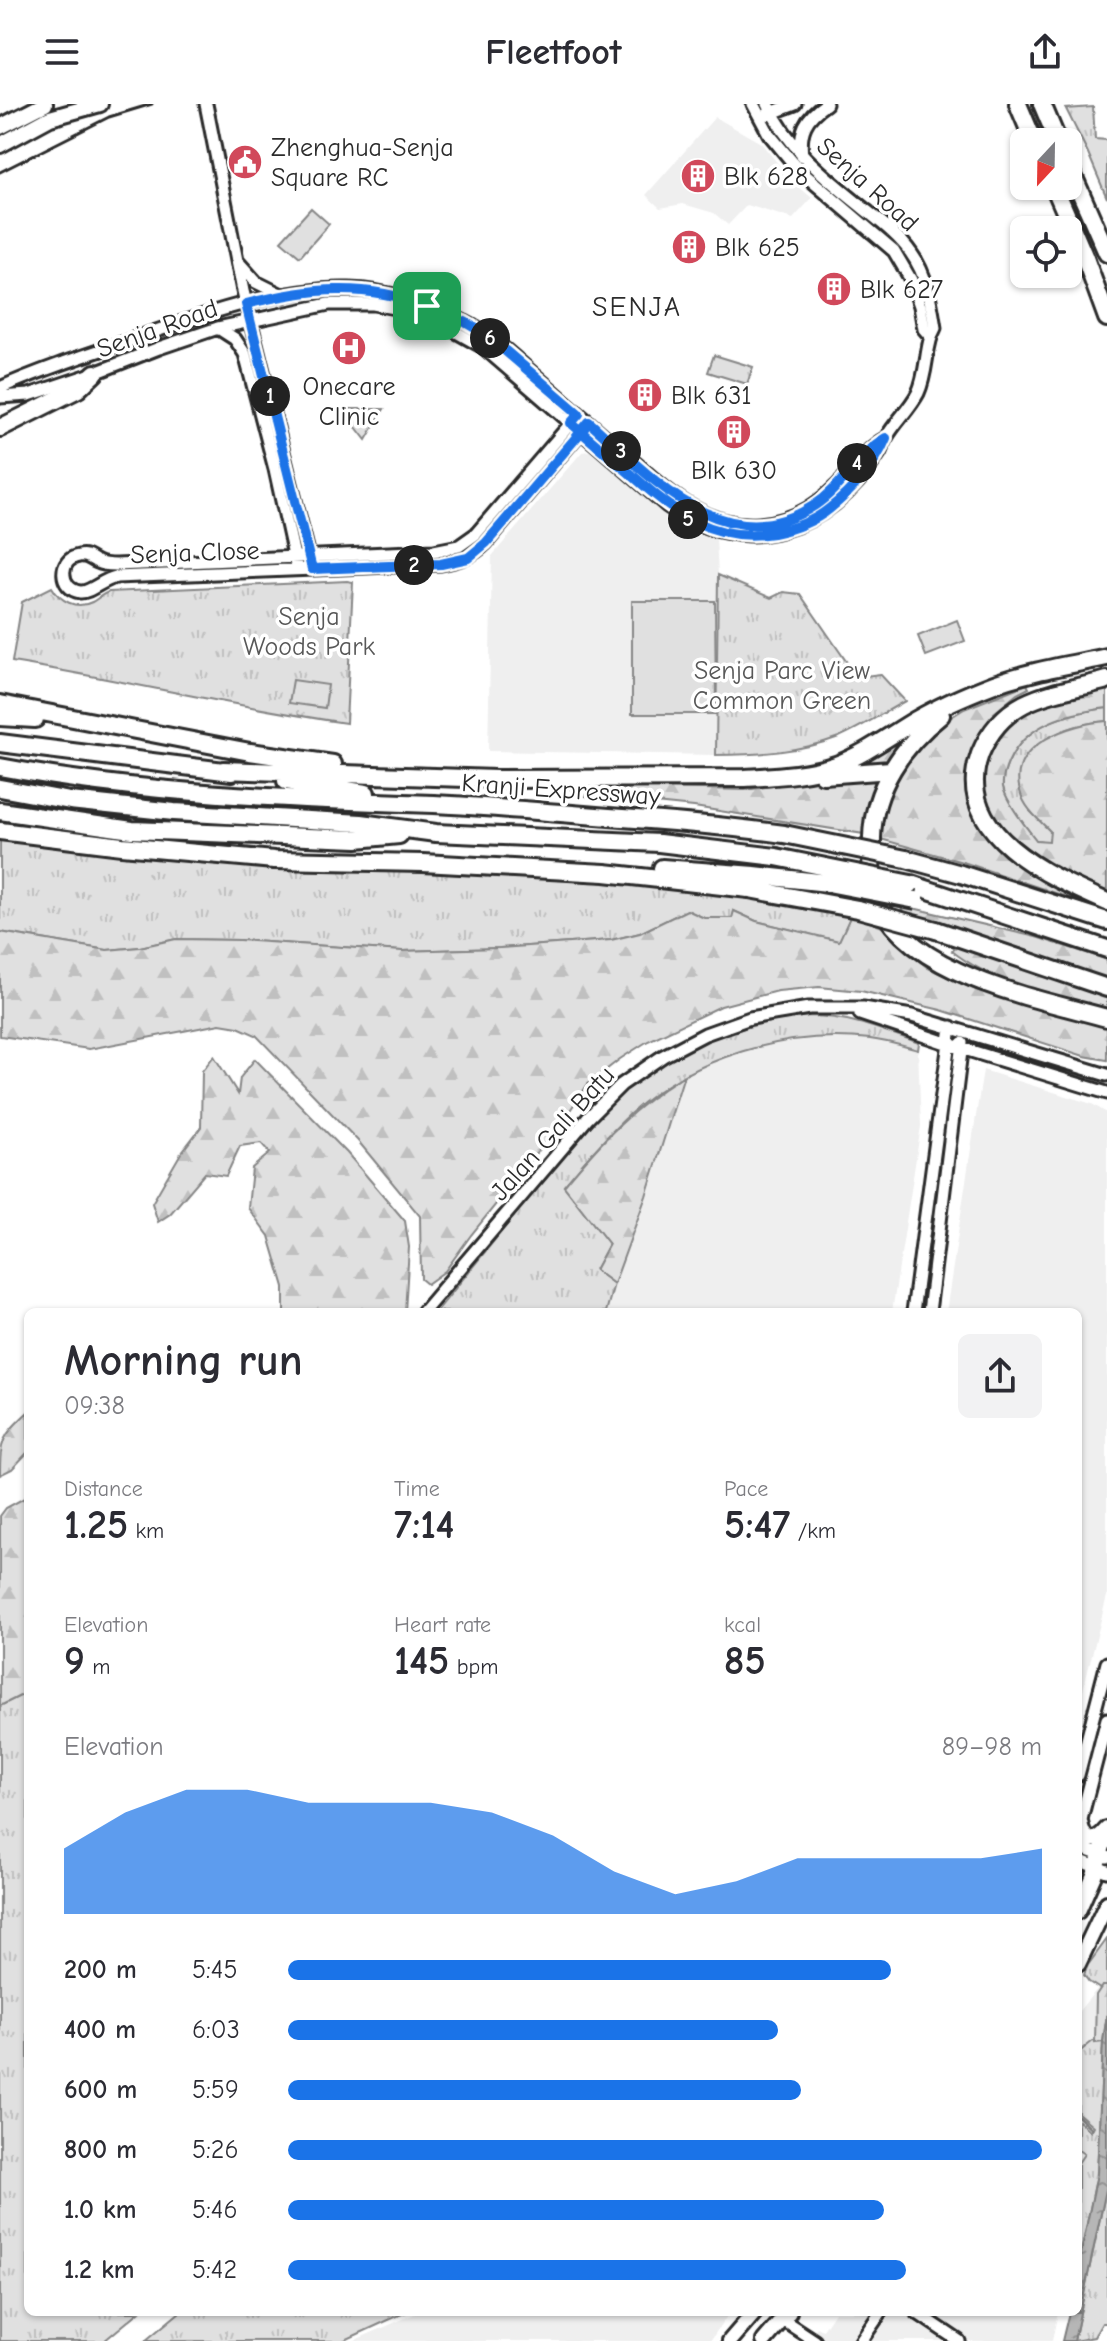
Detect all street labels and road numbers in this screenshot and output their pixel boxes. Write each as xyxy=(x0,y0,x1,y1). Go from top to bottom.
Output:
street label: Senja Road xyxy=(810,131,924,238)
street label: Senja Road xyxy=(93,293,222,365)
street label: Senja Close xyxy=(130,536,260,570)
street label: Kranji Expressway xyxy=(460,768,662,812)
street label: Jalan Gali Batu xyxy=(485,1060,621,1207)

